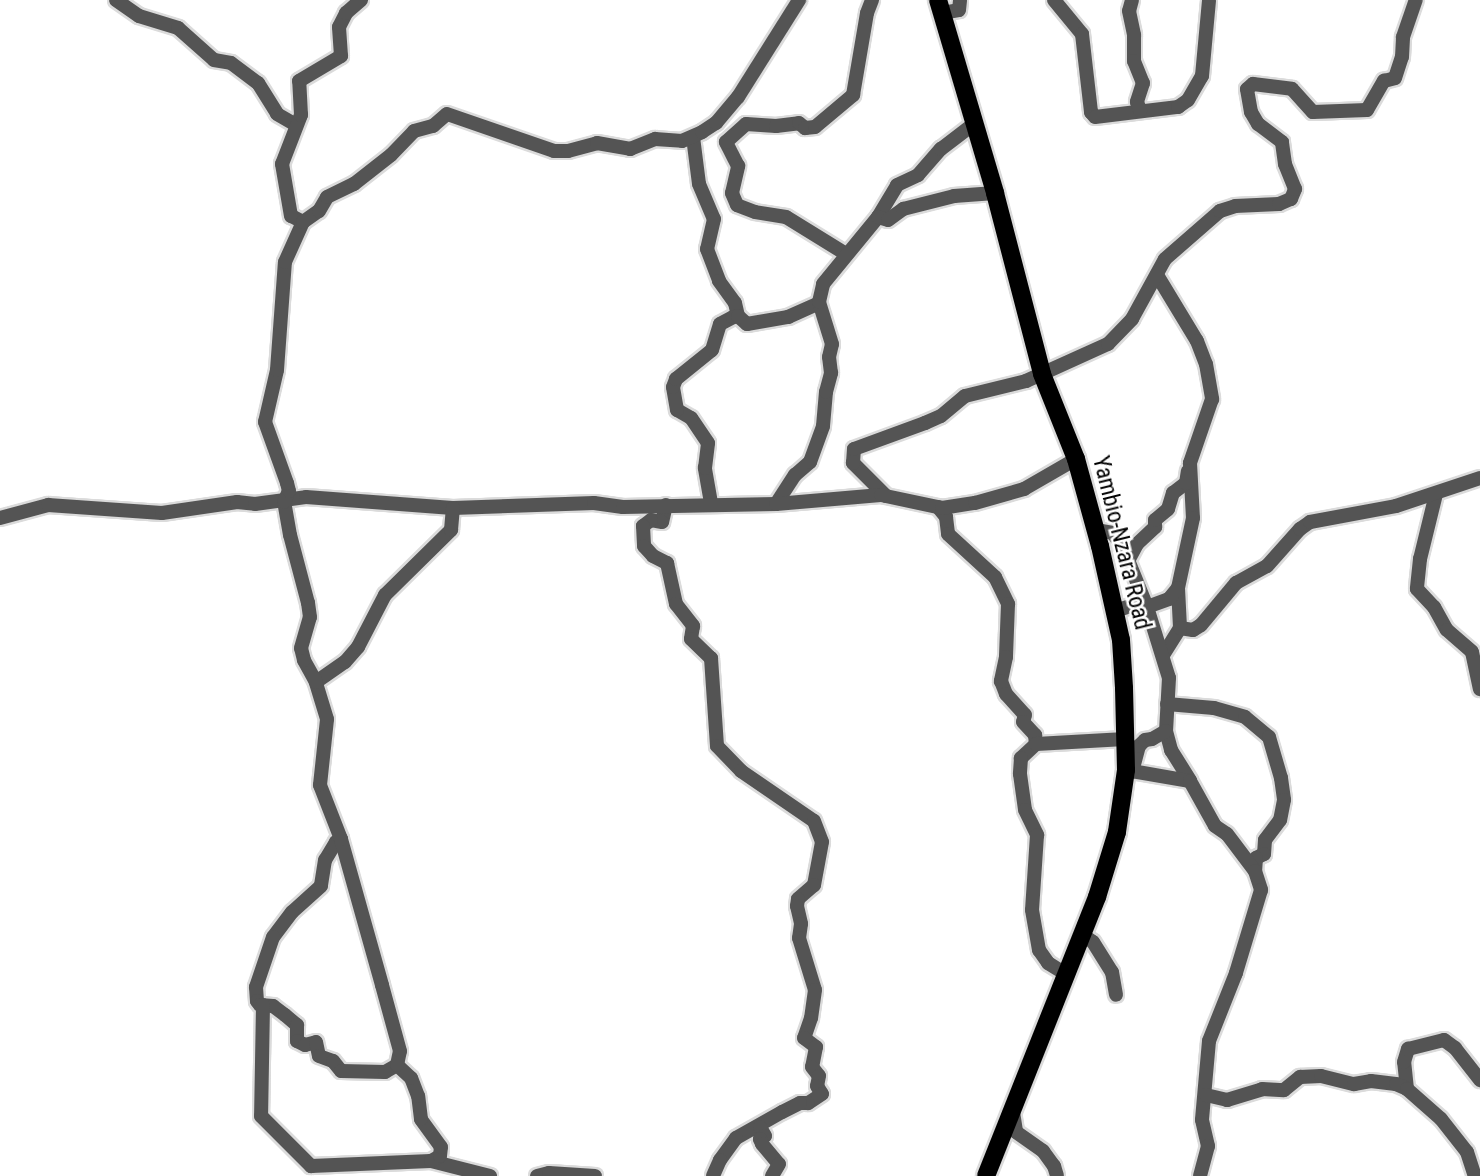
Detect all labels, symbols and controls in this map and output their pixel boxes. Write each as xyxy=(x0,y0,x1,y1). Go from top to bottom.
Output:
street label: Yambio-Nzara Road xyxy=(1086,453,1156,633)

